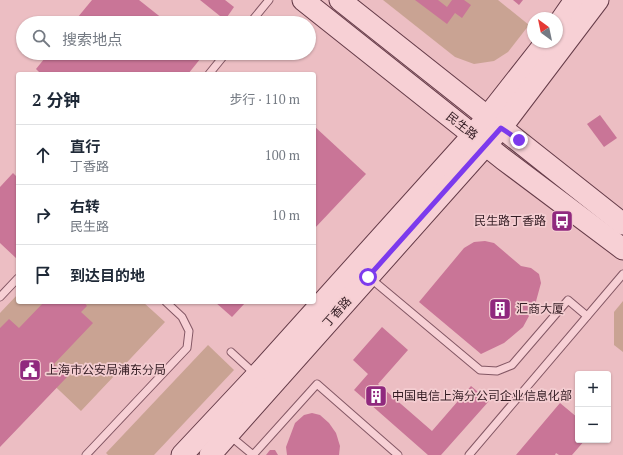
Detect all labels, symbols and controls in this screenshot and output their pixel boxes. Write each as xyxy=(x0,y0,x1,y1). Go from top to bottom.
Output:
north arrow xyxy=(527,12,563,48)
search box xyxy=(16,16,316,60)
icon: search xyxy=(30,27,52,49)
text: 搜索地点 xyxy=(62,29,122,49)
text: 2 分钟 xyxy=(32,88,80,111)
text: 步行 · 110 m xyxy=(229,90,300,108)
street label: 民生路 xyxy=(444,109,481,143)
route end xyxy=(510,131,528,149)
text: 直行 xyxy=(70,136,100,156)
icon: ahead xyxy=(32,144,54,166)
text: 100 m xyxy=(265,146,300,164)
text: 丁香路 xyxy=(70,157,109,175)
text: 右转 xyxy=(70,196,100,216)
icon: right xyxy=(32,204,54,226)
text: 10 m xyxy=(272,206,300,224)
bus stop icon: 民生路丁香路 xyxy=(549,208,575,234)
place label: 民生路丁香路 xyxy=(474,213,546,228)
text: 民生路 xyxy=(70,217,109,235)
icon: arrive xyxy=(32,264,54,286)
text: 到达目的地 xyxy=(70,265,145,285)
route start xyxy=(359,268,377,286)
street label: 丁香路 xyxy=(319,293,354,330)
building icon: 汇商大厦 xyxy=(487,296,513,322)
place label: 汇商大厦 xyxy=(516,301,564,316)
public building icon: 上海市公安局浦东分局 xyxy=(17,357,43,383)
place label: 上海市公安局浦东分局 xyxy=(46,362,166,377)
map controls xyxy=(575,371,611,443)
button: + xyxy=(575,371,611,407)
building icon: 中国电信上海分公司企业信息化部 xyxy=(363,383,389,409)
place label: 中国电信上海分公司企业信息化部 xyxy=(392,388,572,403)
button: − xyxy=(575,407,611,443)

